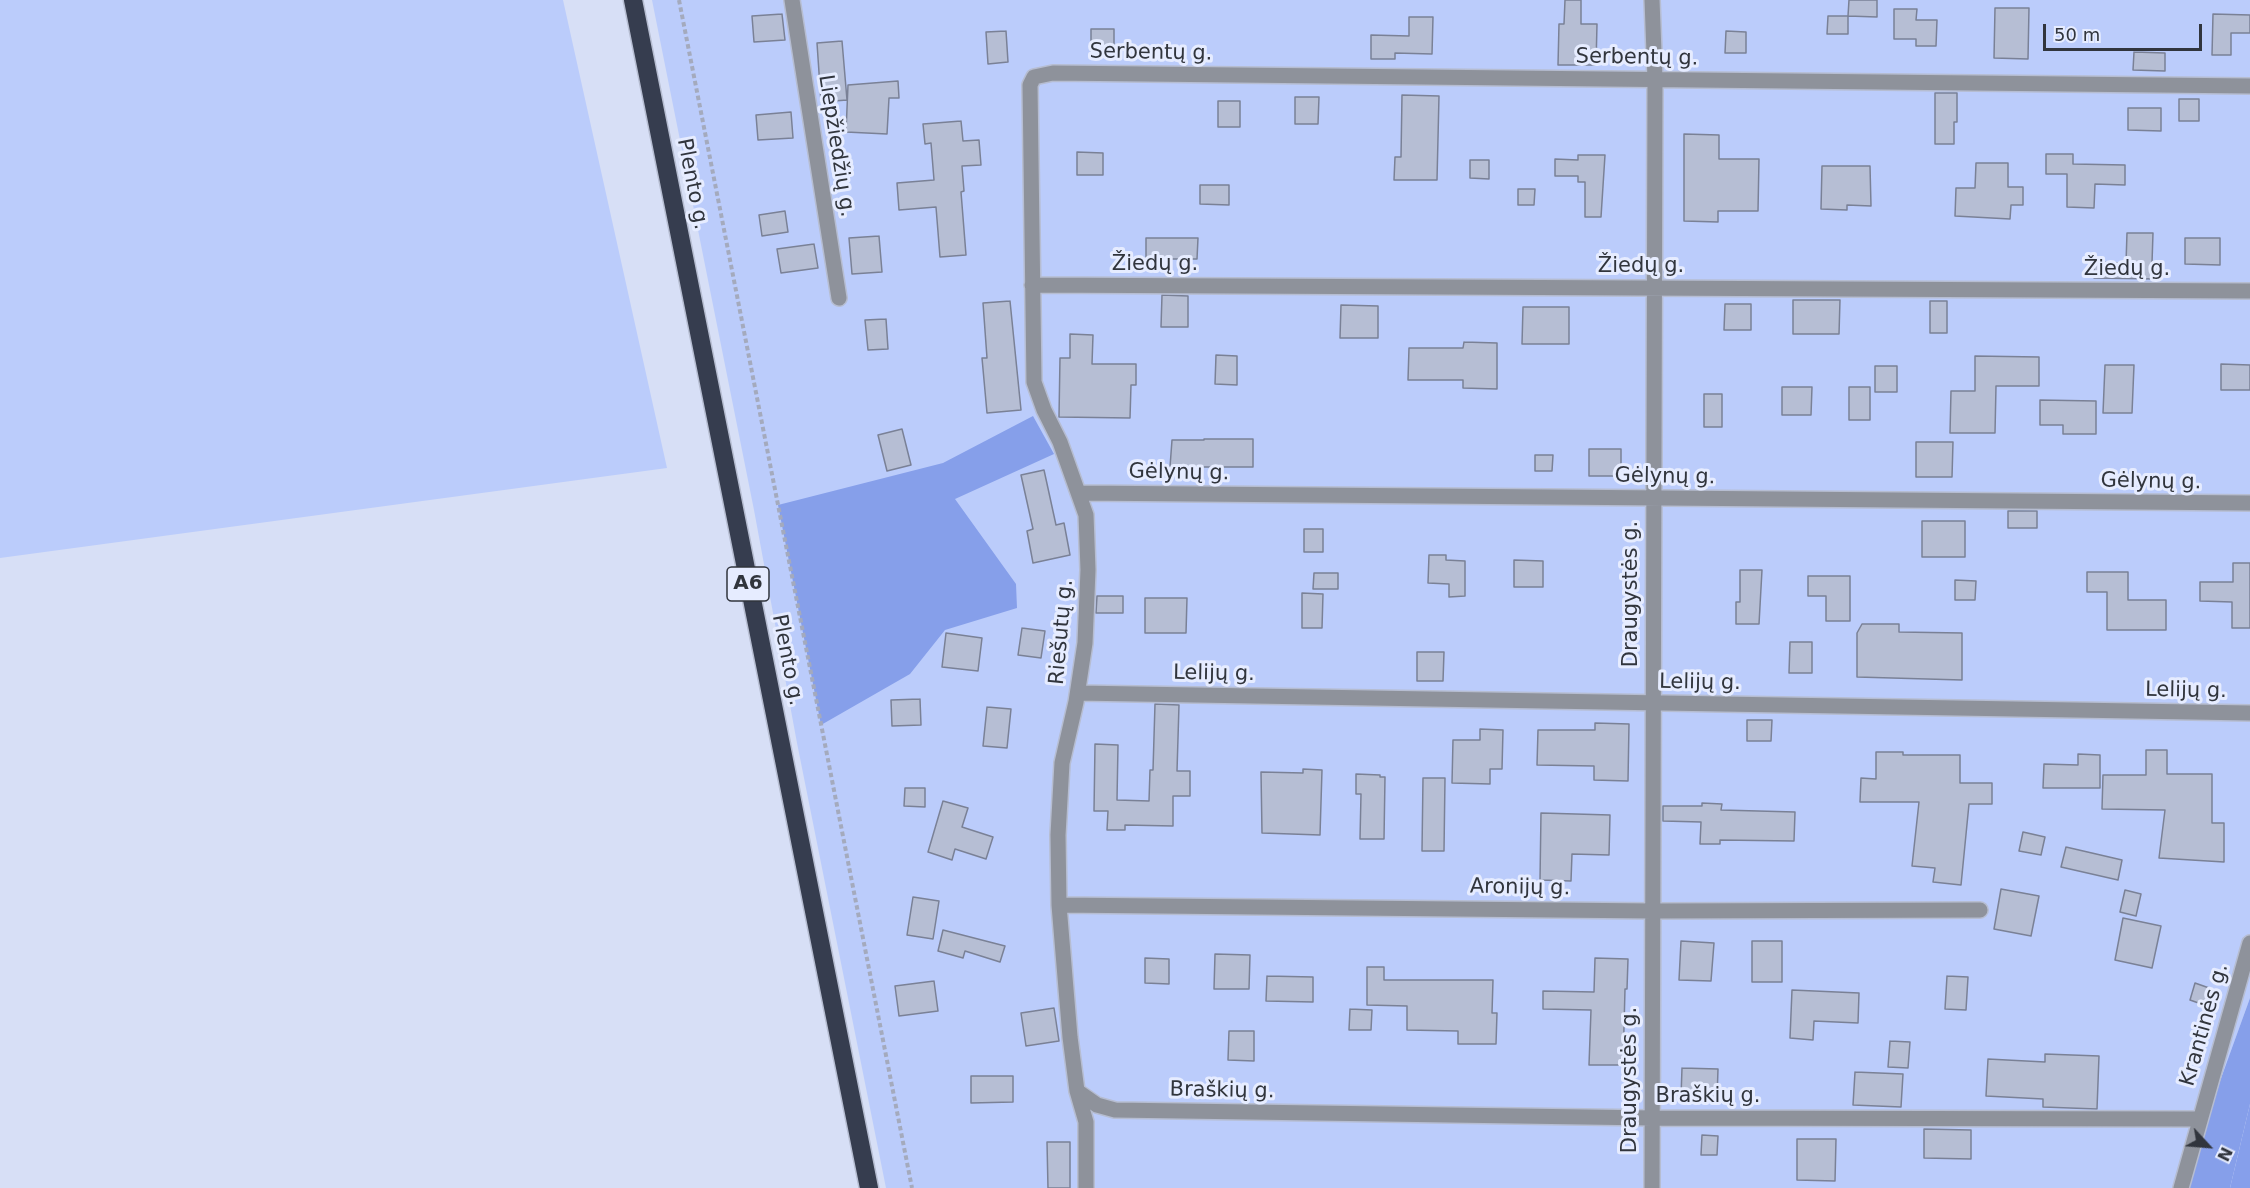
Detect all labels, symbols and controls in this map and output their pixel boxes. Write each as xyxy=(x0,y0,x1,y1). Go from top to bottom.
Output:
scale bar xyxy=(2046,12,2205,50)
text: 50 m xyxy=(2054,24,2100,45)
street label: Serbentų g. xyxy=(1089,39,1213,67)
street label: Serbentų g. xyxy=(1575,44,1699,72)
street label: Liepžiedžių g. xyxy=(812,73,860,219)
street label: Plento g. xyxy=(671,136,713,232)
street label: Žiedų g. xyxy=(1112,252,1198,278)
street label: Žiedų g. xyxy=(1598,254,1684,280)
street label: Žiedų g. xyxy=(2084,257,2170,283)
street label: Gėlynų g. xyxy=(1128,460,1230,486)
street label: Gėlynų g. xyxy=(1614,464,1716,490)
street label: Gėlynų g. xyxy=(2100,469,2202,495)
street label: Draugystės g. xyxy=(1619,521,1645,667)
road number: A6 xyxy=(727,567,769,601)
street label: Riešutų g. xyxy=(1045,578,1079,686)
street label: Plento g. xyxy=(766,612,808,708)
street label: Lelijų g. xyxy=(1173,661,1255,687)
street label: Lelijų g. xyxy=(1659,670,1741,696)
street label: Lelijų g. xyxy=(2145,678,2227,704)
street label: Aronijų g. xyxy=(1470,875,1570,901)
street label: Krantinės g. xyxy=(2175,961,2235,1089)
street label: Draugystės g. xyxy=(1618,1007,1644,1153)
street label: Braškių g. xyxy=(1169,1077,1275,1105)
street label: Braškių g. xyxy=(1656,1084,1760,1110)
north arrow xyxy=(2178,1116,2238,1176)
text: N xyxy=(2213,1144,2236,1164)

